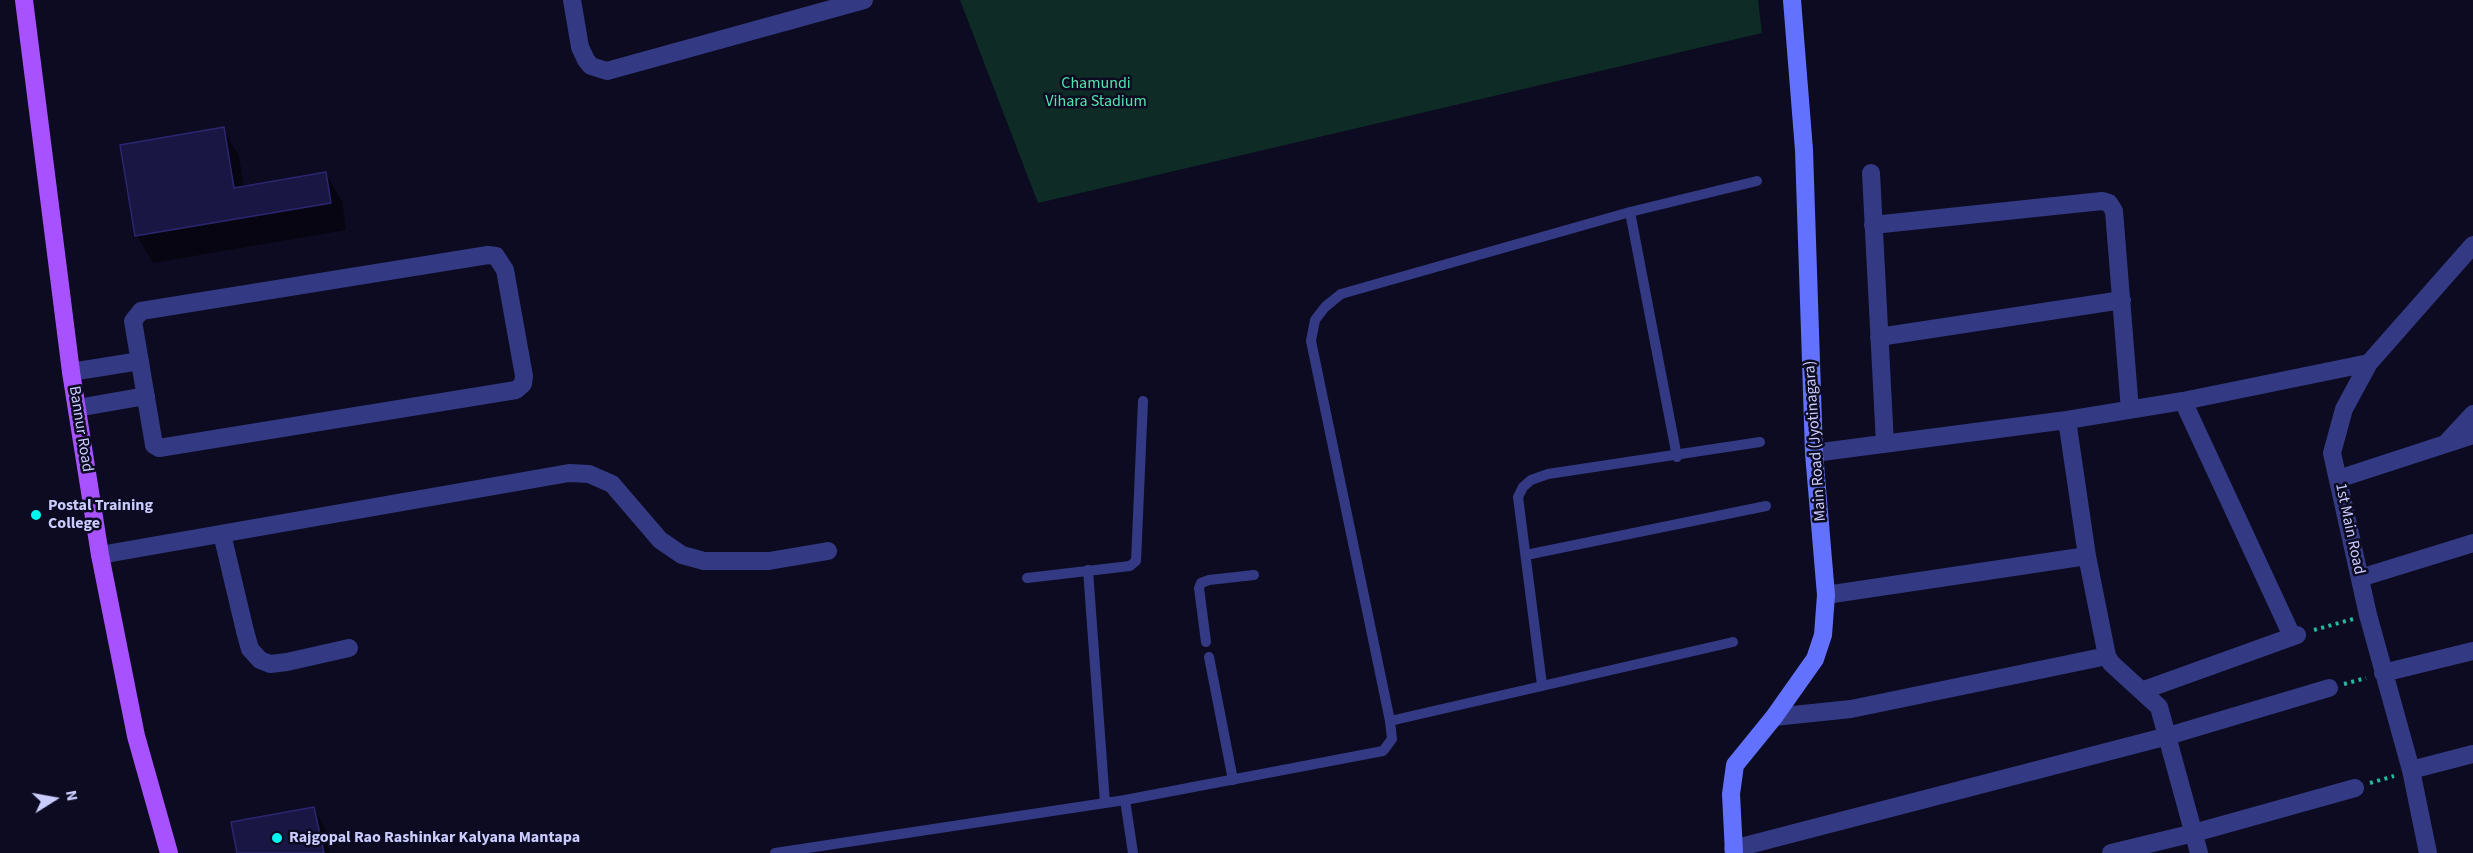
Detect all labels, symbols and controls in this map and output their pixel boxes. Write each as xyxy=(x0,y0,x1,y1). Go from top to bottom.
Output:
park label: Chamundi Vihara Stadium xyxy=(1045,74,1147,112)
street label: Main Road (Jyotinagara) xyxy=(1801,360,1831,522)
street label: Bannur Road xyxy=(64,385,96,473)
street label: 1st Main Road xyxy=(2330,482,2368,576)
place label: Postal Training College xyxy=(48,496,153,534)
marker: Postal Training College xyxy=(29,508,43,522)
north arrow xyxy=(24,769,84,829)
text: N xyxy=(60,788,83,803)
place label: Rajgopal Rao Rashinkar Kalyana Mantapa xyxy=(289,828,580,848)
marker: Rajgopal Rao Rashinkar Kalyana Mantapa xyxy=(270,831,284,845)

